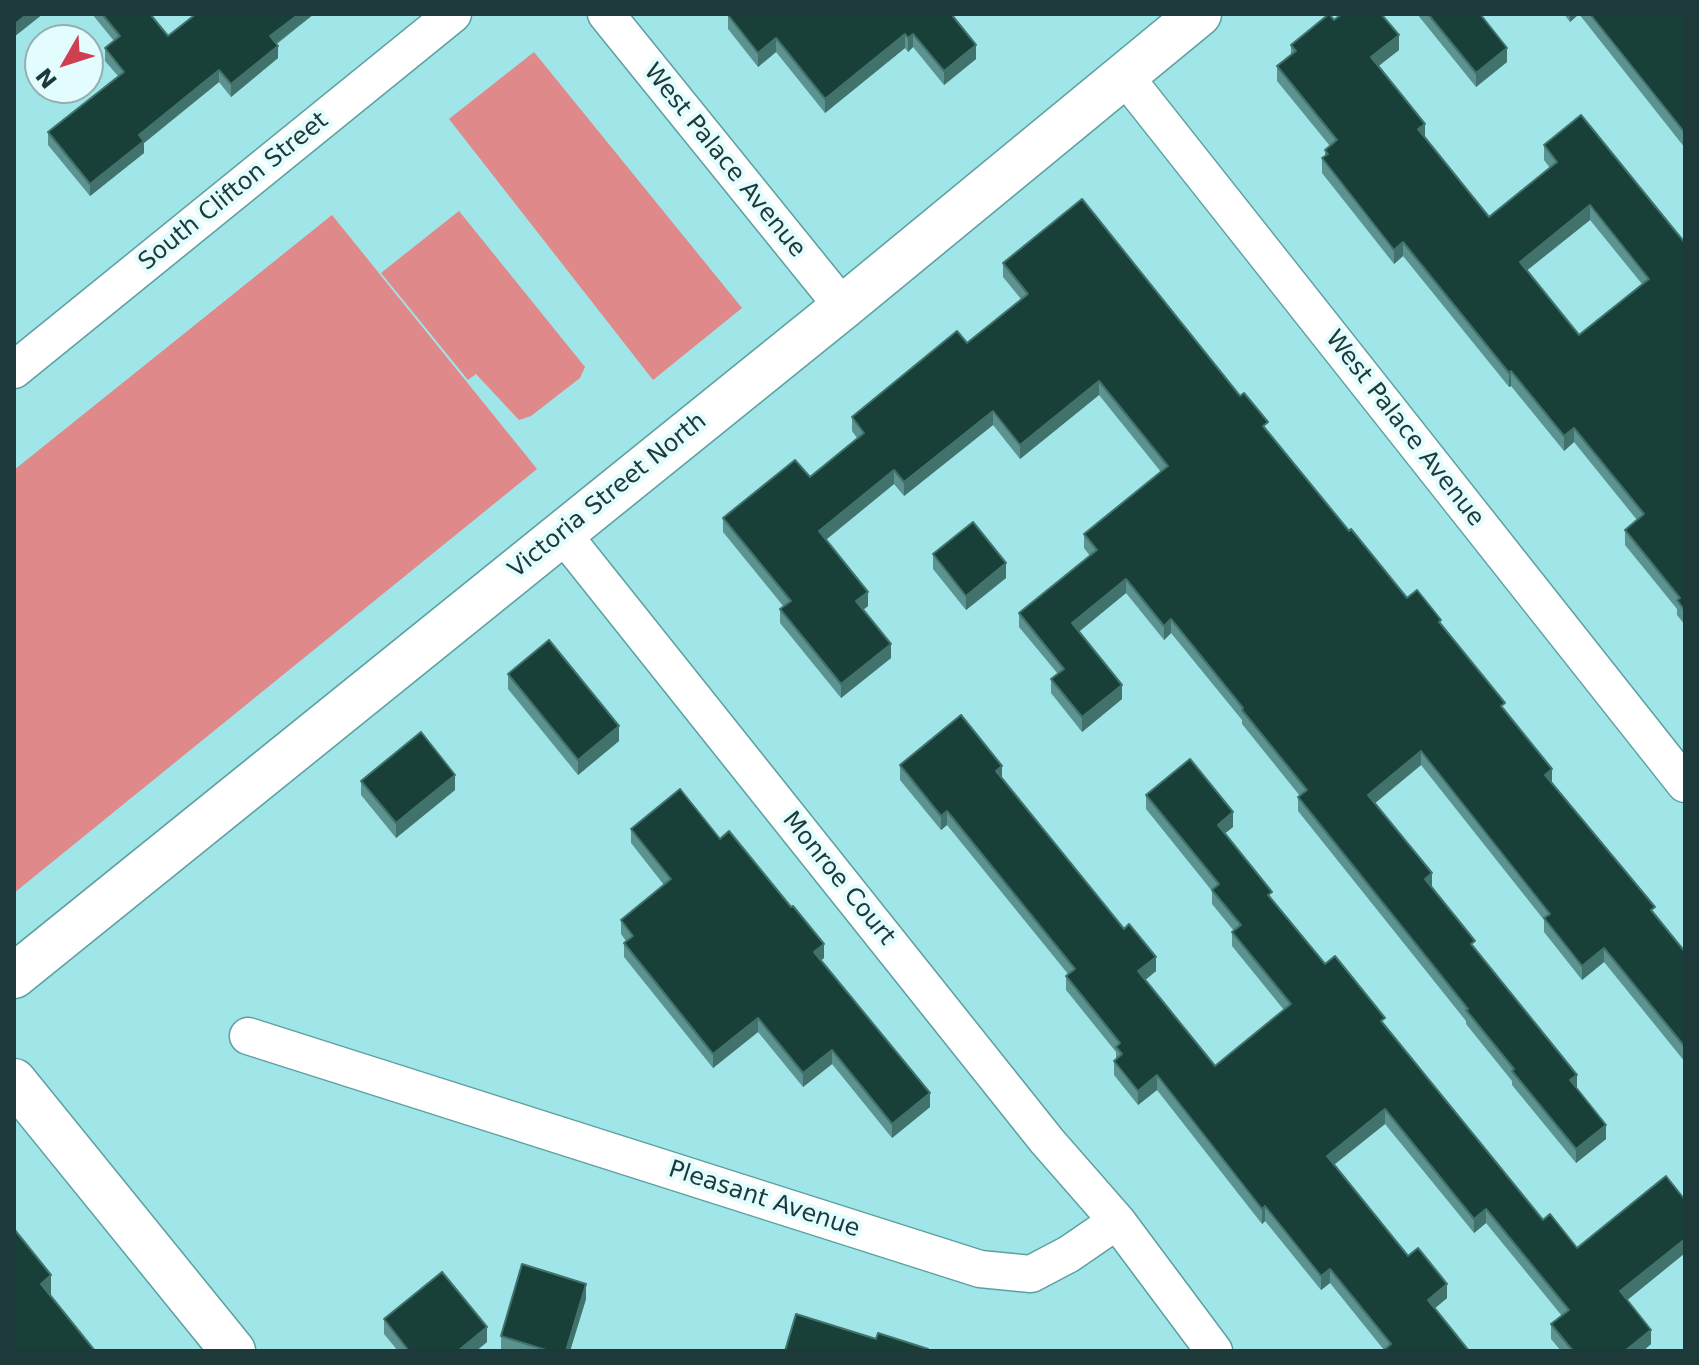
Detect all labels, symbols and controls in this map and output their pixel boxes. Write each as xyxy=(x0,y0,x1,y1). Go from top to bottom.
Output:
north arrow xyxy=(24,24,104,104)
street label: West Palace Avenue xyxy=(637,58,811,264)
text: N xyxy=(31,63,62,93)
street label: South Clifton Street xyxy=(133,107,335,277)
street label: West Palace Avenue xyxy=(1319,325,1489,533)
street label: Victoria Street North xyxy=(503,407,713,585)
street label: Monroe Court xyxy=(776,807,900,951)
street label: Pleasant Avenue xyxy=(665,1156,863,1244)

